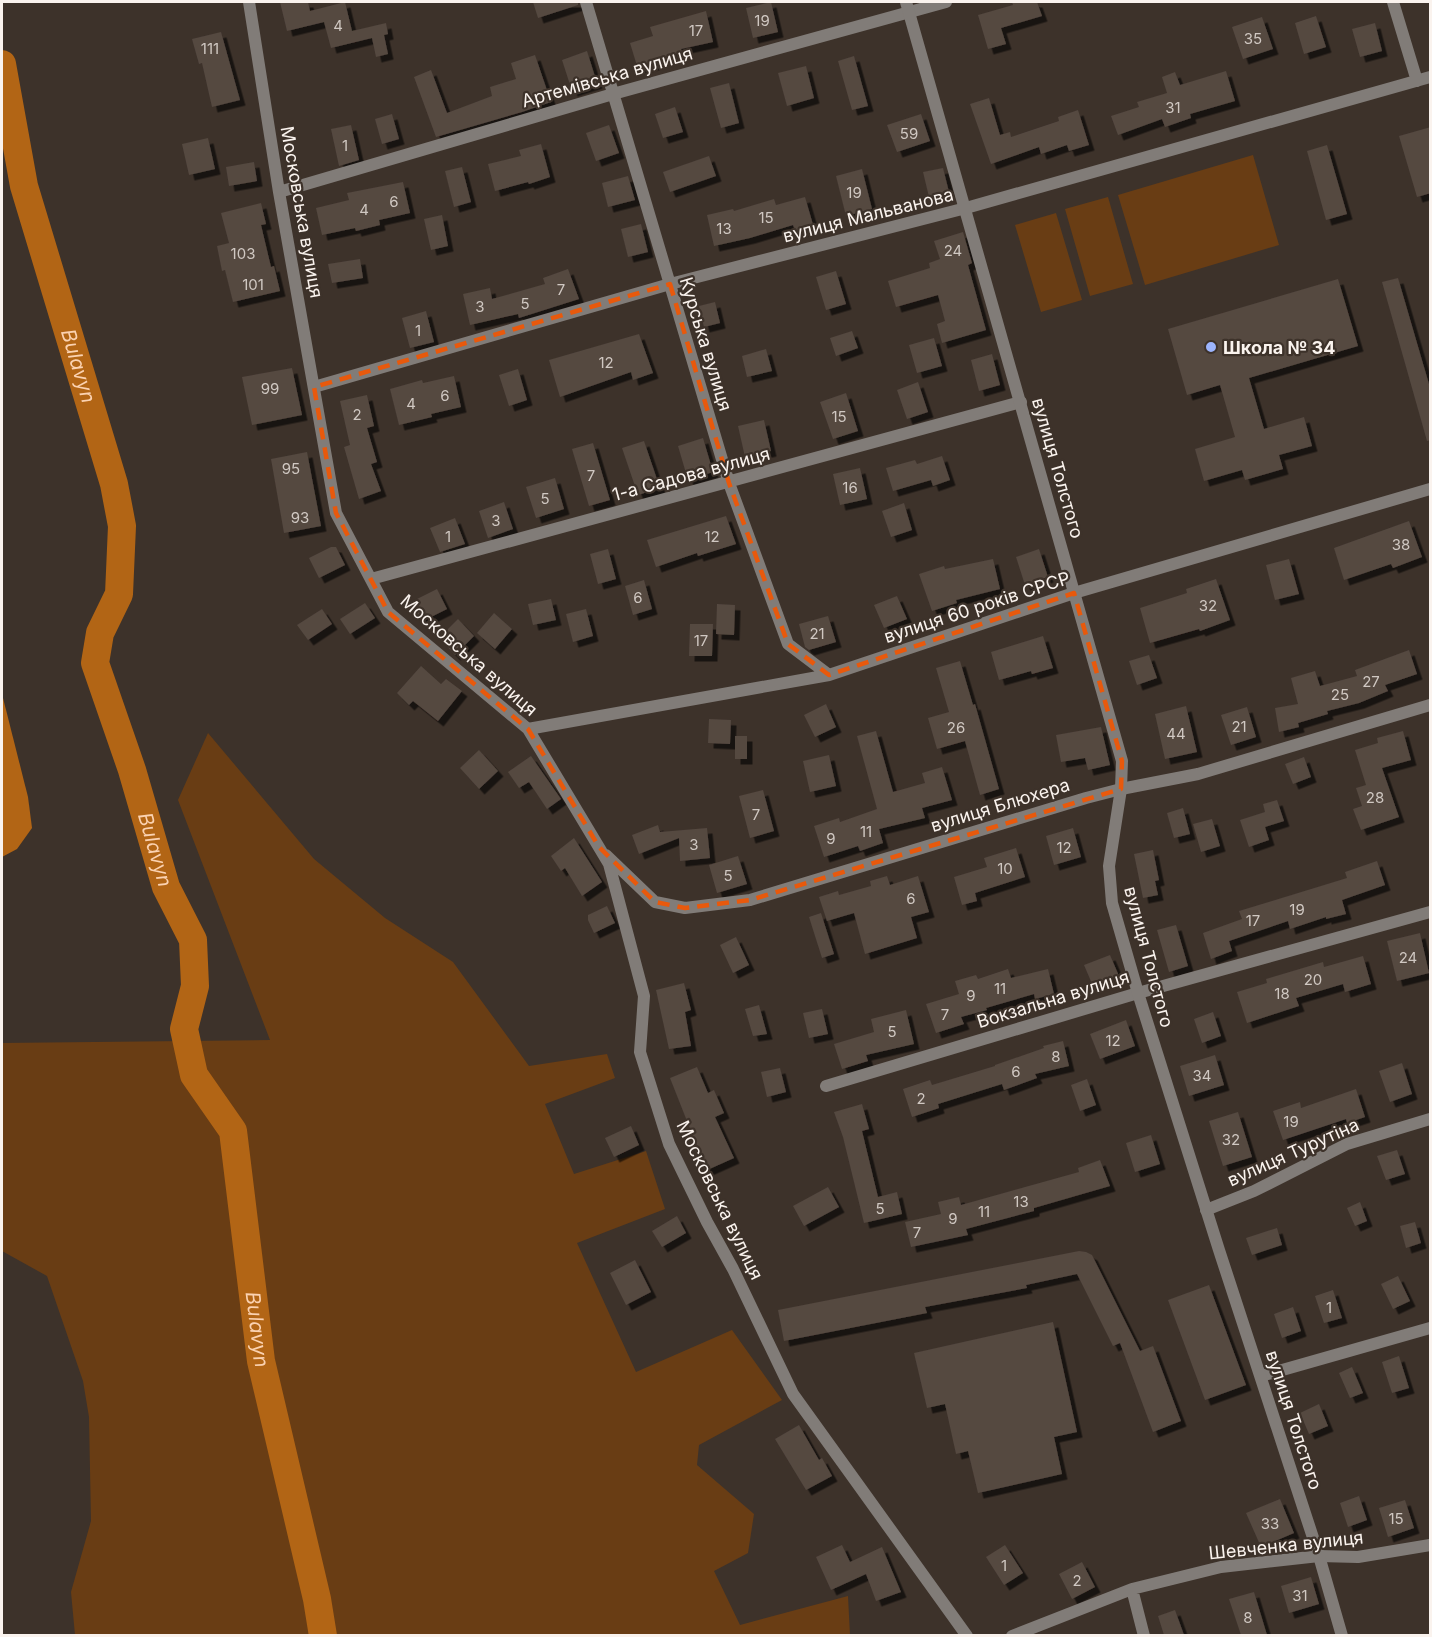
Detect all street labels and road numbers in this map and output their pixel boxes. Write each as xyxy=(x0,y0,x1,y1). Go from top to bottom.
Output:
street label: Артемівська вулиця xyxy=(519,43,695,111)
street label: Московська вулиця xyxy=(277,124,327,300)
street label: вулиця Мальванова xyxy=(781,184,955,246)
street label: Курська вулиця xyxy=(676,274,736,414)
street label: вулиця Толстого xyxy=(1028,395,1088,541)
street label: 1-а Садова вулиця xyxy=(610,443,772,505)
street label: вулиця 60 років СРСР xyxy=(881,567,1073,647)
street label: Московська вулиця xyxy=(396,590,542,720)
street label: вулиця Блюхера xyxy=(928,774,1072,836)
street label: вулиця Толстого xyxy=(1120,884,1178,1030)
street label: Вокзальна вулиця xyxy=(974,966,1132,1032)
street label: вулиця Турутіна xyxy=(1224,1114,1362,1190)
street label: Московська вулиця xyxy=(672,1117,768,1283)
street label: вулиця Толстого xyxy=(1262,1348,1326,1492)
street label: Шевченка вулиця xyxy=(1208,1526,1364,1564)

